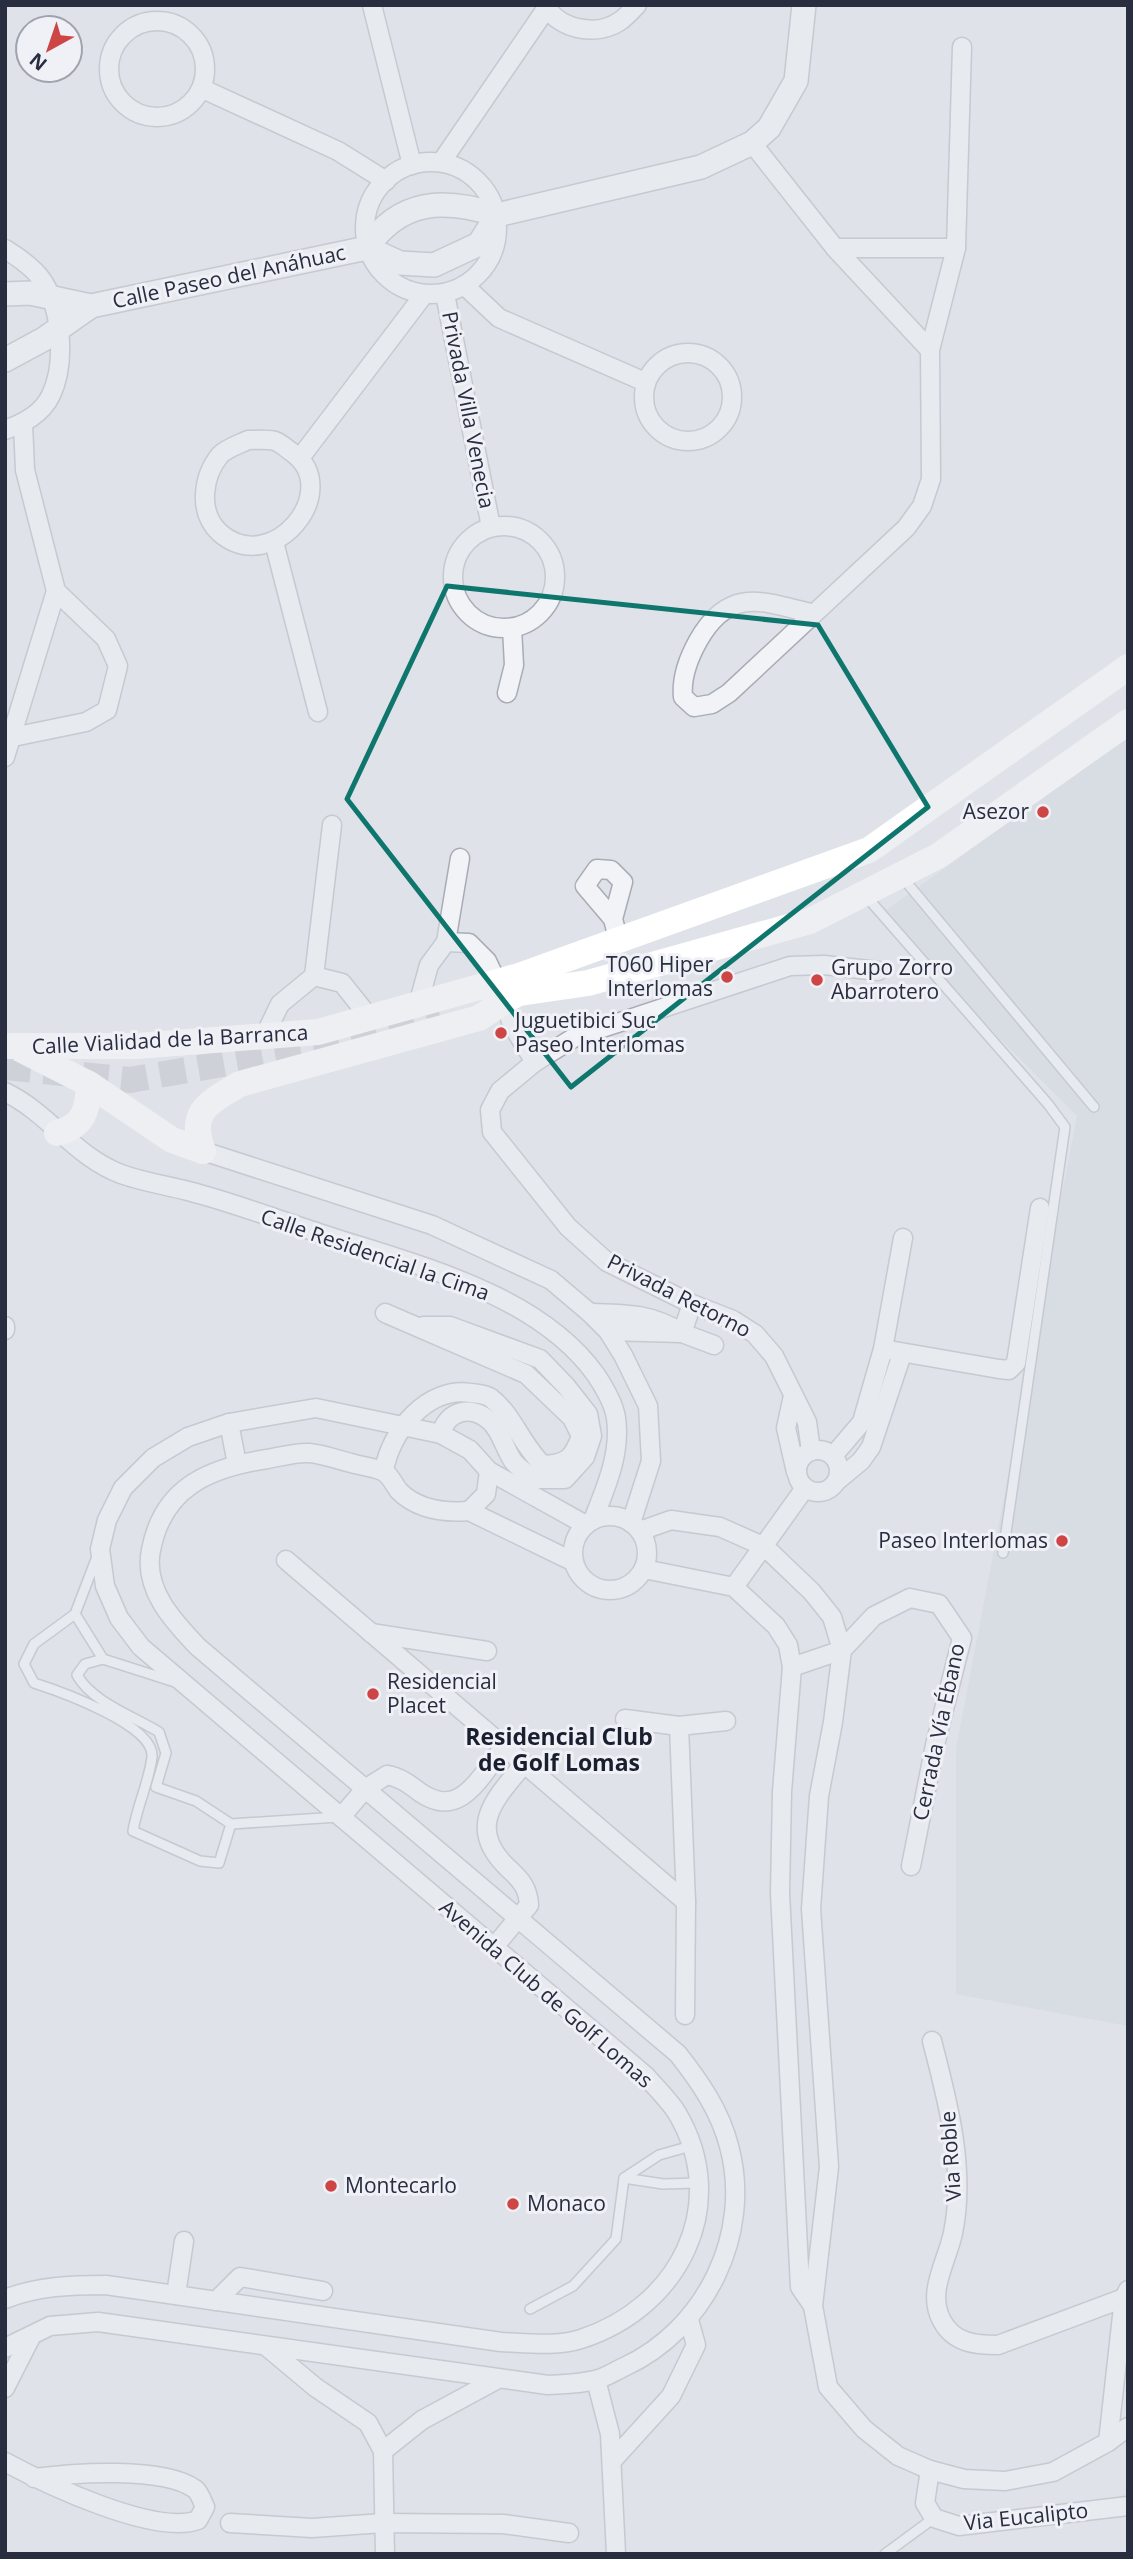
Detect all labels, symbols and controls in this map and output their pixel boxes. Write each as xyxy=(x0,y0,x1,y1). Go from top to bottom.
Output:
north arrow xyxy=(14,14,84,84)
text: N xyxy=(24,47,52,77)
street label: Calle Paseo del Anáhuac xyxy=(110,238,348,314)
street label: Privada Villa Venecia xyxy=(436,309,502,511)
place label: Asezor xyxy=(963,797,1029,825)
marker: Asezor xyxy=(1035,804,1051,820)
place label: T060 Hiper Interlomas xyxy=(606,950,713,1002)
place label: Grupo Zorro Abarrotero xyxy=(831,953,953,1005)
marker: T060 Hiper Interlomas xyxy=(719,969,735,985)
marker: Grupo Zorro Abarrotero xyxy=(809,972,825,988)
place label: Juguetibici Suc Paseo Interlomas xyxy=(513,1006,685,1058)
street label: Calle Vialidad de la Barranca xyxy=(31,1018,309,1060)
marker: Juguetibici Suc Paseo Interlomas xyxy=(493,1025,509,1041)
street label: Calle Residencial la Cima xyxy=(257,1202,493,1306)
street label: Privada Retorno xyxy=(603,1247,756,1343)
place label: Paseo Interlomas xyxy=(878,1526,1048,1554)
marker: Paseo Interlomas xyxy=(1054,1533,1070,1549)
street label: Cerrada Vía Ébano xyxy=(906,1641,970,1823)
place label: Residencial Placet xyxy=(387,1667,497,1719)
marker: Residencial Placet xyxy=(365,1686,381,1702)
district label: Residencial Club de Golf Lomas xyxy=(465,1720,653,1778)
street label: Avenida Club de Golf Lomas xyxy=(434,1893,659,2094)
street label: Via Roble xyxy=(933,2110,967,2202)
place label: Montecarlo xyxy=(345,2171,457,2199)
marker: Montecarlo xyxy=(323,2178,339,2194)
place label: Monaco xyxy=(527,2189,606,2217)
marker: Monaco xyxy=(505,2196,521,2212)
street label: Via Eucalipto xyxy=(962,2496,1089,2536)

